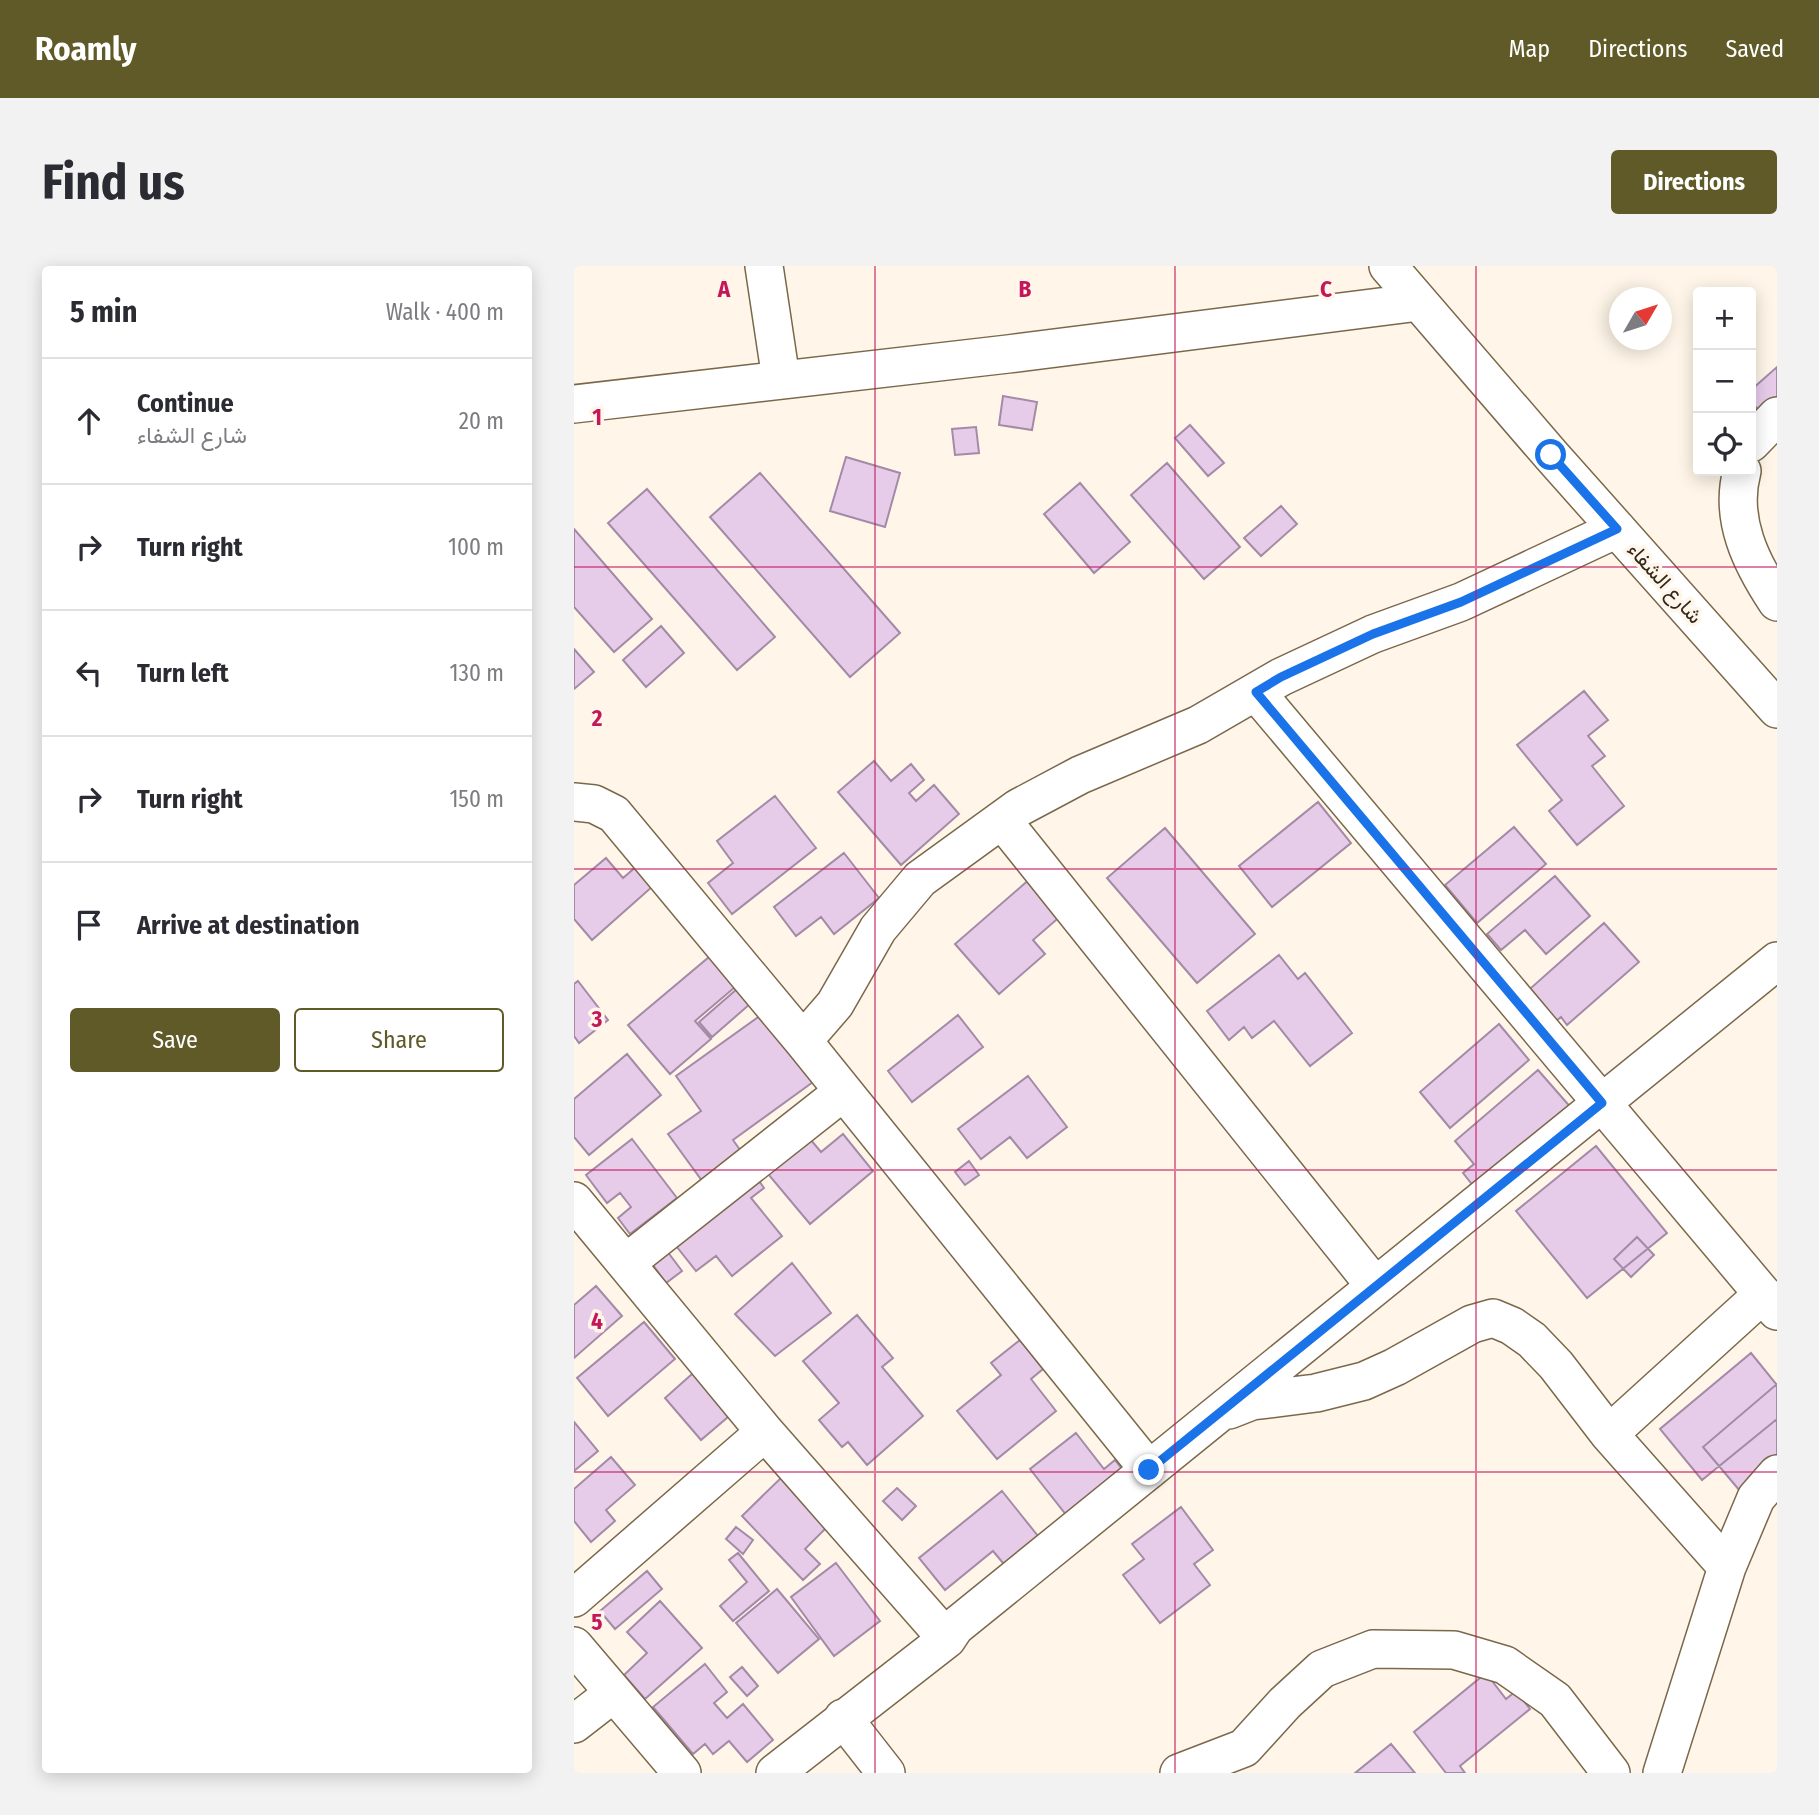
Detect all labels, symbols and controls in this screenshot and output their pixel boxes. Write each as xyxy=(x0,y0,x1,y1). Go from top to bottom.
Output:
text: Roamly xyxy=(35,29,136,69)
text: Map xyxy=(1509,35,1550,63)
text: Directions xyxy=(1588,35,1687,63)
text: Saved xyxy=(1725,35,1784,63)
button: Directions xyxy=(1611,150,1777,214)
text: Find us xyxy=(42,153,185,212)
text: A xyxy=(717,275,731,303)
text: B xyxy=(1019,275,1032,303)
text: C xyxy=(1320,275,1332,303)
north arrow xyxy=(1609,287,1672,350)
map controls xyxy=(1693,287,1756,476)
button: + xyxy=(1693,287,1756,350)
text: 5 min xyxy=(70,294,137,330)
text: Walk · 400 m xyxy=(386,298,504,326)
button: − xyxy=(1693,350,1756,413)
text: Continue xyxy=(137,388,234,419)
icon: ahead xyxy=(70,402,108,440)
text: 1 xyxy=(592,403,602,431)
text: 20 m xyxy=(459,407,504,435)
button: locate xyxy=(1693,413,1756,476)
text: شارع الشفاء xyxy=(137,421,247,449)
route start xyxy=(1535,439,1566,470)
icon: right xyxy=(70,528,108,566)
text: Turn right xyxy=(137,532,243,563)
text: 100 m xyxy=(448,533,504,561)
street label: شارع الشفاء xyxy=(1621,537,1708,630)
icon: left xyxy=(70,654,108,692)
text: Turn left xyxy=(137,658,229,689)
text: 130 m xyxy=(450,659,504,687)
text: 2 xyxy=(591,704,603,732)
icon: right xyxy=(70,780,108,818)
text: Turn right xyxy=(137,784,243,815)
text: 150 m xyxy=(449,785,504,813)
icon: arrive xyxy=(70,906,108,944)
text: Arrive at destination xyxy=(137,910,360,941)
text: 3 xyxy=(591,1005,603,1033)
button: Save xyxy=(70,1008,280,1072)
button: Share xyxy=(294,1008,504,1072)
text: 4 xyxy=(591,1307,603,1335)
route end xyxy=(1133,1454,1164,1485)
text: 5 xyxy=(591,1608,603,1636)

